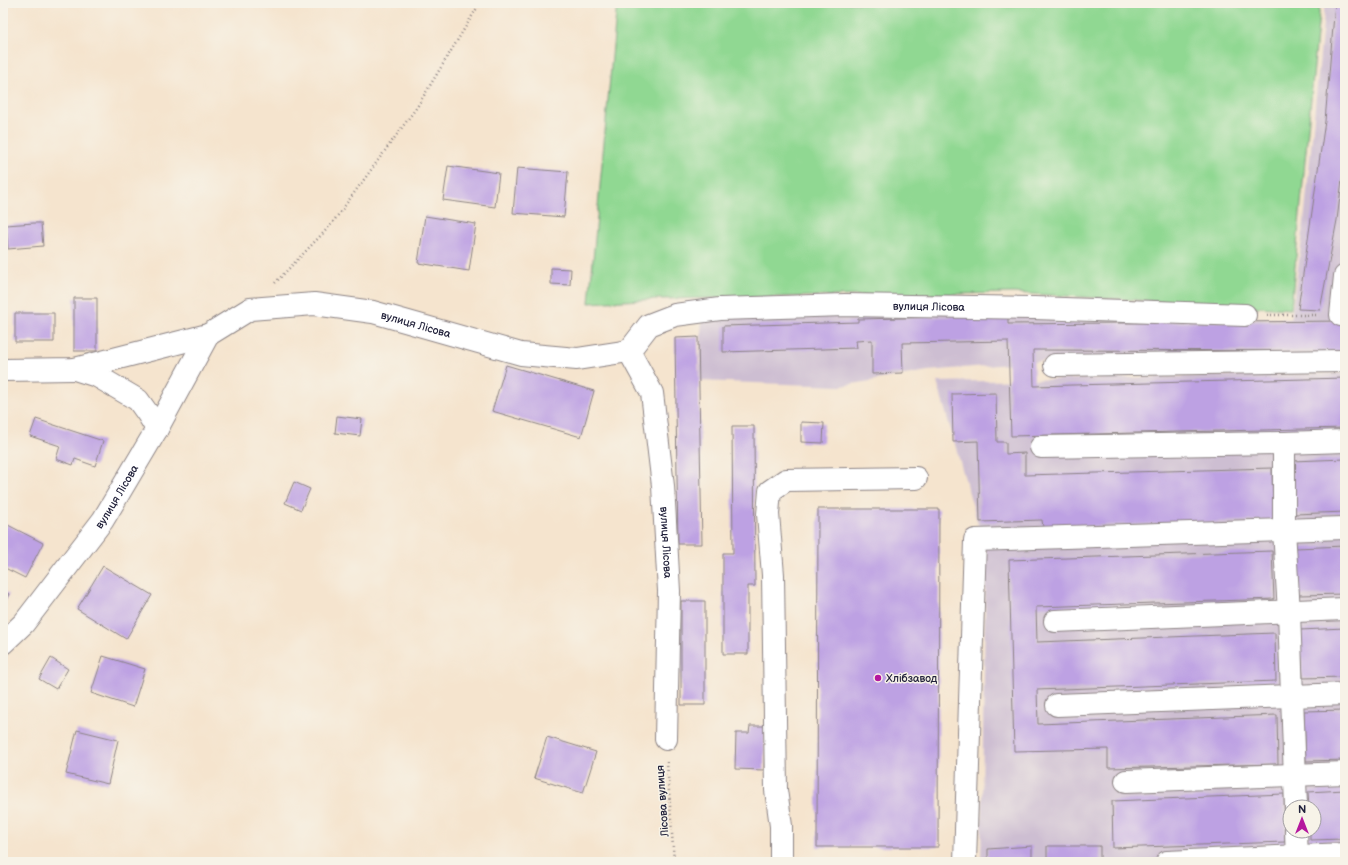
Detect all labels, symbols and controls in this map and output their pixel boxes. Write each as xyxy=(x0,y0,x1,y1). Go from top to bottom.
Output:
street label: вулиця Лісова xyxy=(893,300,965,314)
street label: вулиця Лісова xyxy=(379,309,453,341)
street label: вулиця Лісова xyxy=(93,462,142,531)
street label: вулиця Лісова xyxy=(657,506,674,579)
place label: Хлібзавод xyxy=(886,672,938,685)
marker: Хлібзавод xyxy=(873,673,883,683)
street label: Лісова вулиця xyxy=(654,765,672,838)
north arrow xyxy=(1282,799,1322,839)
text: N xyxy=(1298,803,1306,816)

